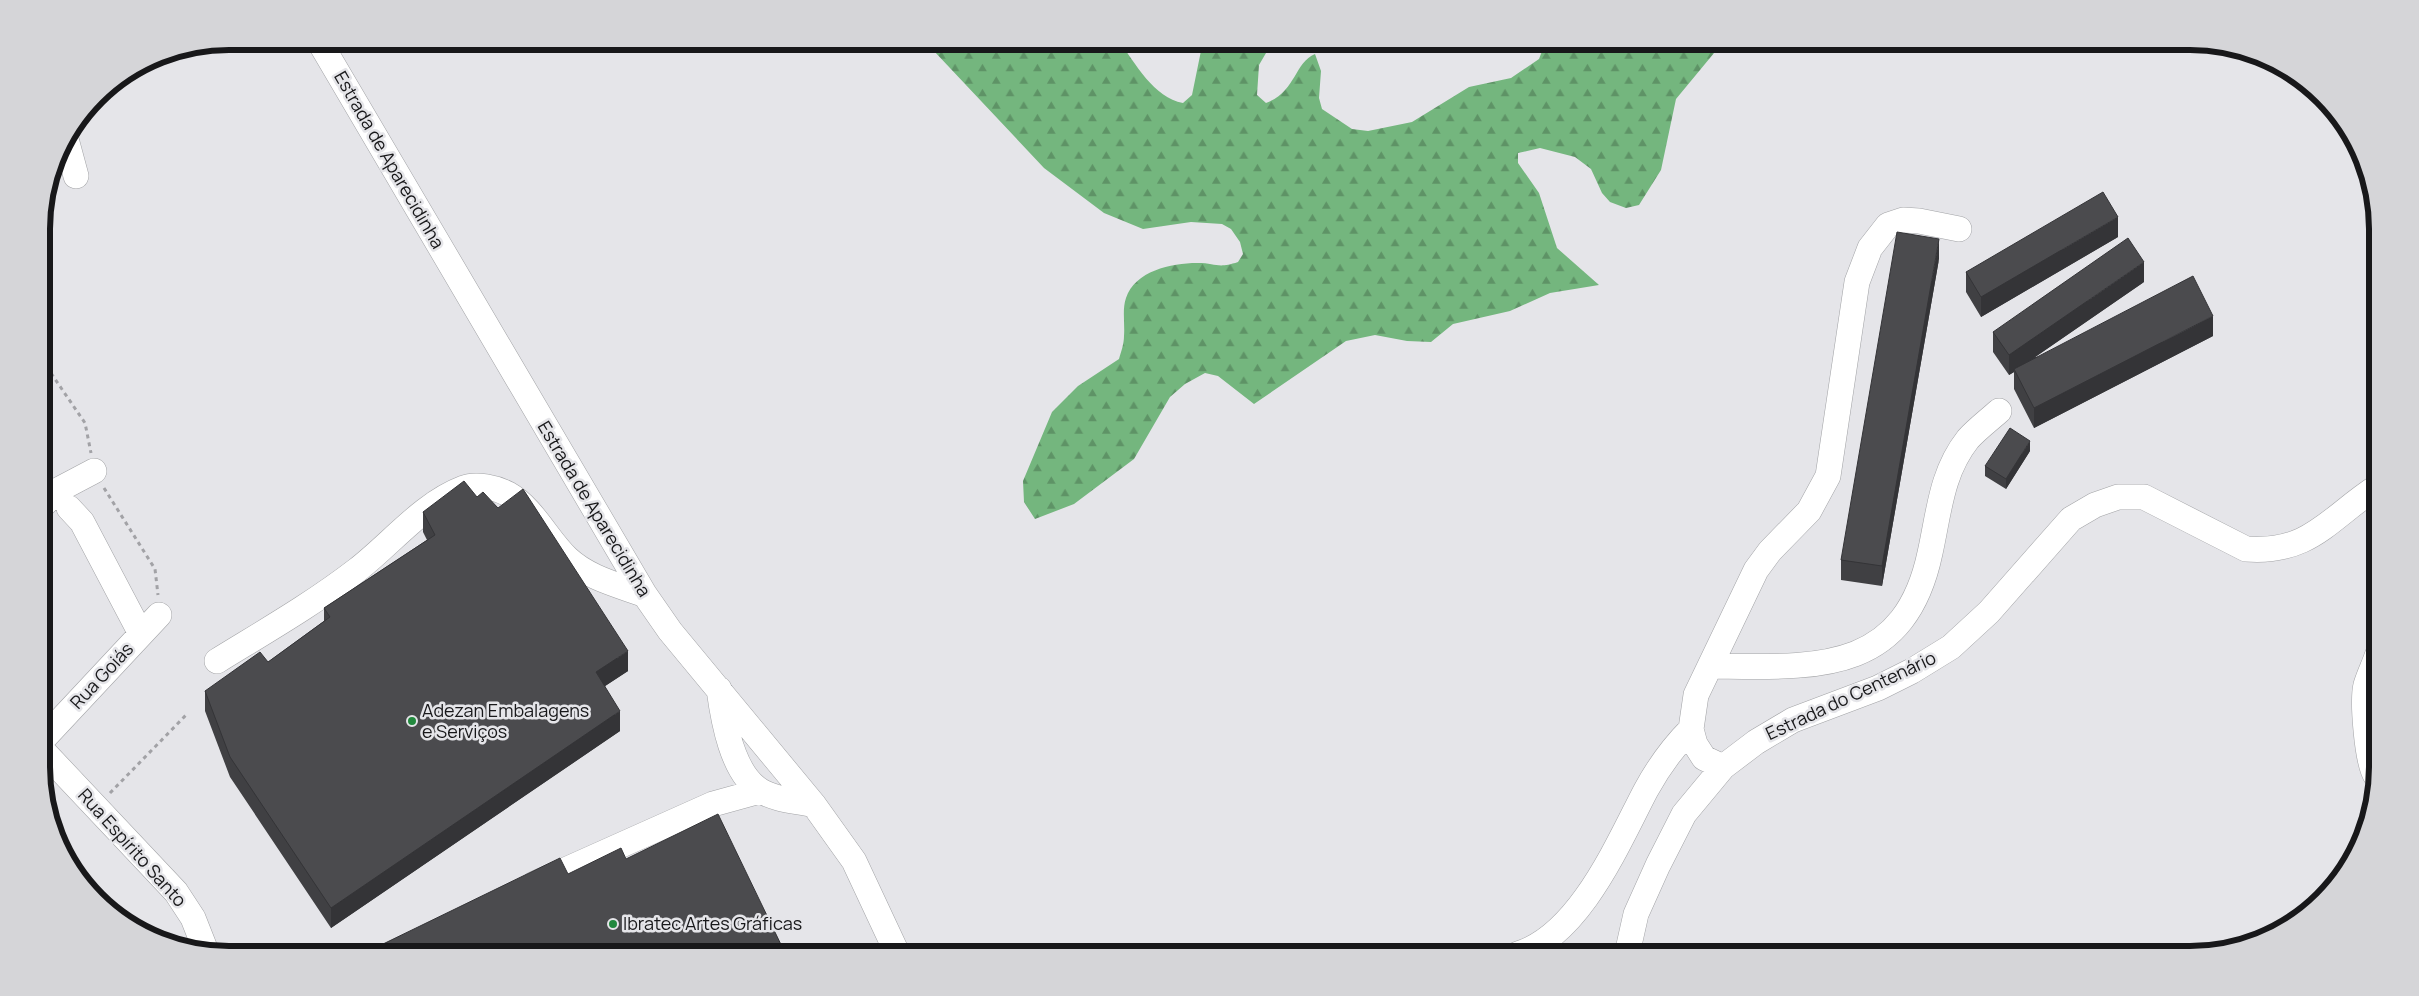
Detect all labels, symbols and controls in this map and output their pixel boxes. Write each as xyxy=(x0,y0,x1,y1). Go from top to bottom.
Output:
street label: Estrada de Aparecidinha xyxy=(329,66,451,253)
street label: Estrada de Aparecidinha xyxy=(533,416,657,601)
street label: Rua Goiás xyxy=(64,637,138,714)
street label: Estrada do Centenário xyxy=(1762,645,1940,745)
place label: Adezan Embalagens e Serviços xyxy=(422,698,589,743)
marker: Adezan Embalagens e Serviços xyxy=(406,715,418,727)
street label: Rua Espírito Santo xyxy=(73,783,192,912)
place label: Ibratec Artes Gráficas xyxy=(623,911,802,935)
marker: Ibratec Artes Gráficas xyxy=(607,918,619,930)

